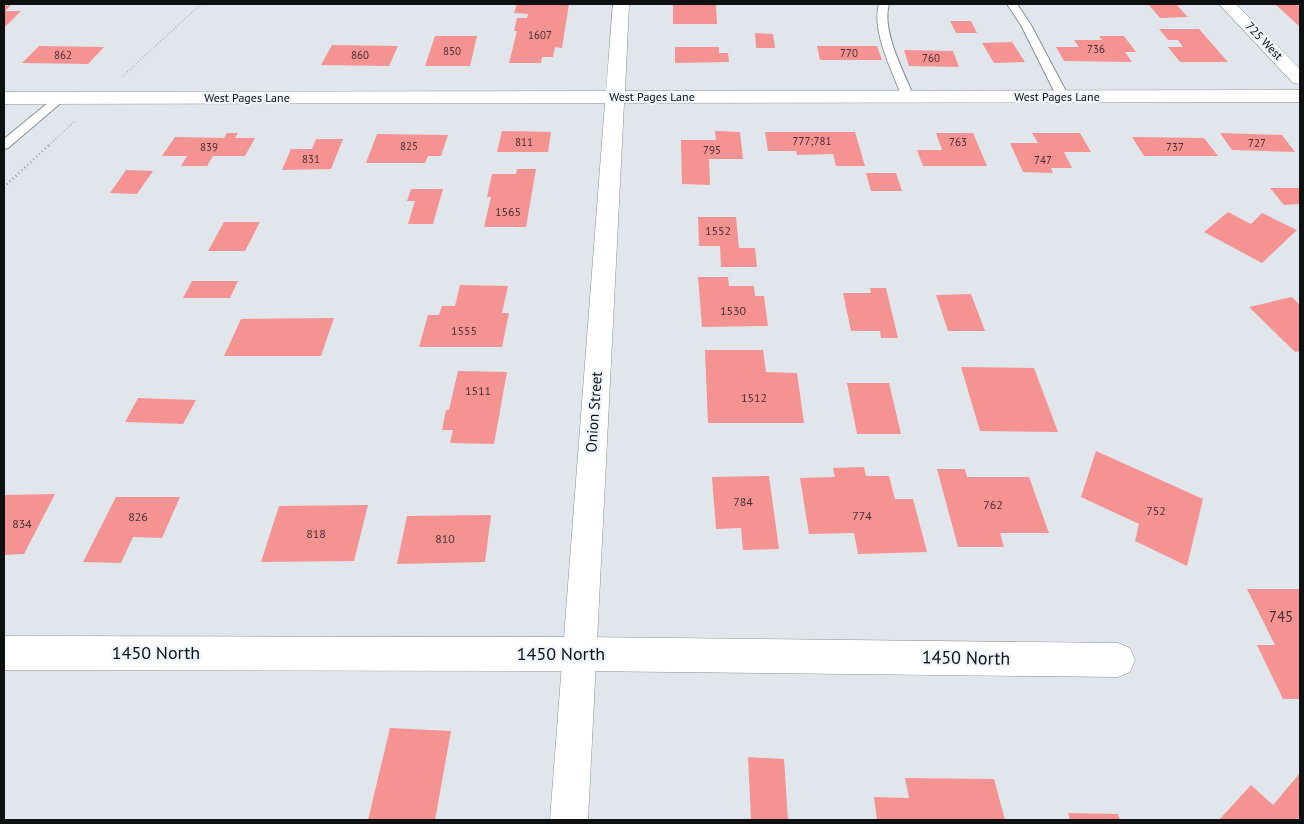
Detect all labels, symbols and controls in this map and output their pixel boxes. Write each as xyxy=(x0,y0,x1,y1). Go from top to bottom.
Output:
street label: 725 West xyxy=(1243,18,1286,63)
house number: 1607 xyxy=(528,28,552,42)
house number: 736 xyxy=(1087,42,1105,56)
house number: 850 xyxy=(443,44,461,58)
house number: 770 xyxy=(840,46,858,60)
house number: 862 xyxy=(54,48,72,62)
house number: 860 xyxy=(351,48,369,62)
house number: 760 xyxy=(922,51,940,65)
street label: West Pages Lane xyxy=(609,89,695,104)
street label: West Pages Lane xyxy=(1014,89,1100,104)
street label: West Pages Lane xyxy=(204,90,290,105)
house number: 777;781 xyxy=(793,134,831,148)
house number: 811 xyxy=(515,135,533,149)
house number: 763 xyxy=(949,135,967,149)
house number: 727 xyxy=(1248,136,1266,150)
house number: 825 xyxy=(400,139,418,153)
house number: 839 xyxy=(200,140,218,154)
house number: 737 xyxy=(1166,140,1184,154)
house number: 795 xyxy=(703,143,721,157)
house number: 831 xyxy=(302,152,320,166)
house number: 747 xyxy=(1034,153,1052,167)
house number: 1565 xyxy=(495,204,521,219)
house number: 1552 xyxy=(705,223,731,238)
house number: 1530 xyxy=(720,303,747,318)
house number: 1555 xyxy=(451,323,477,338)
street label: Onion Street xyxy=(581,371,606,453)
house number: 1511 xyxy=(465,383,491,398)
house number: 1512 xyxy=(741,390,767,405)
house number: 784 xyxy=(733,494,753,509)
house number: 762 xyxy=(983,497,1003,512)
house number: 752 xyxy=(1146,503,1166,518)
house number: 774 xyxy=(852,508,872,523)
house number: 826 xyxy=(128,509,148,524)
house number: 834 xyxy=(12,516,32,531)
house number: 818 xyxy=(306,526,326,541)
house number: 810 xyxy=(435,531,455,546)
house number: 745 xyxy=(1269,607,1293,626)
street label: 1450 North xyxy=(112,641,200,664)
street label: 1450 North xyxy=(517,642,605,665)
street label: 1450 North xyxy=(922,645,1010,670)

